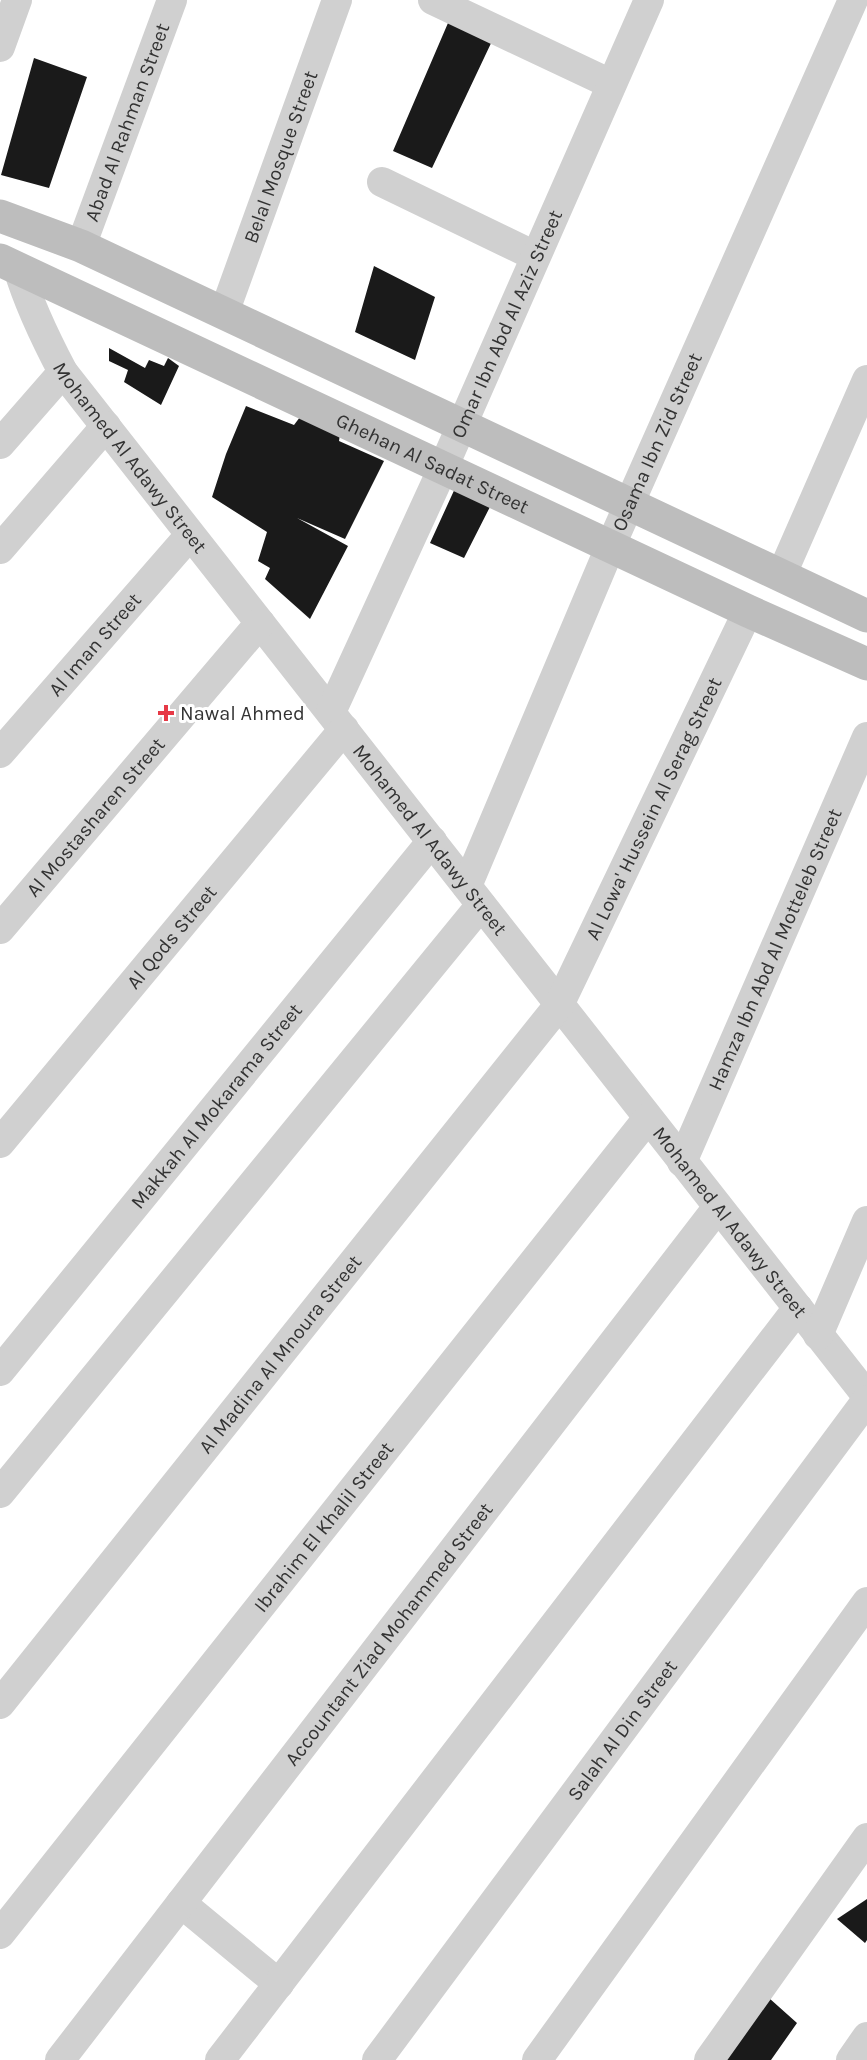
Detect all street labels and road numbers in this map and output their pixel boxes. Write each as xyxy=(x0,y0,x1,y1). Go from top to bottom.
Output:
street label: Abad Al Rahman Street xyxy=(80,20,175,225)
street label: Belal Mosque Street xyxy=(239,67,323,246)
street label: Omar Ibn Abd Al Aziz Street xyxy=(447,206,567,442)
street label: Osama Ibn Zid Street xyxy=(608,349,707,535)
street label: Mohamed Al Adawy Street xyxy=(48,358,212,558)
street label: Ghehan Al Sadat Street xyxy=(332,408,533,519)
street label: Al Iman Street xyxy=(44,588,146,701)
street label: Al Lowa' Hussein Al Serag Street xyxy=(581,673,727,944)
street label: Al Mostasharen Street xyxy=(21,733,170,902)
street label: Mohamed Al Adawy Street xyxy=(348,740,512,940)
street label: Hamza Ibn Abd Al Motteleb Street xyxy=(704,805,847,1094)
street label: Al Qods Street xyxy=(122,880,222,994)
street label: Makkah Al Mokarama Street xyxy=(126,999,307,1214)
street label: Mohamed Al Adawy Street xyxy=(648,1122,812,1323)
street label: Al Madina Al Mnoura Street xyxy=(194,1250,367,1458)
street label: Ibrahim El Khalil Street xyxy=(249,1437,399,1617)
street label: Accountant Ziad Mohammed Street xyxy=(280,1498,498,1770)
street label: Salah Al Din Street xyxy=(563,1655,682,1805)

